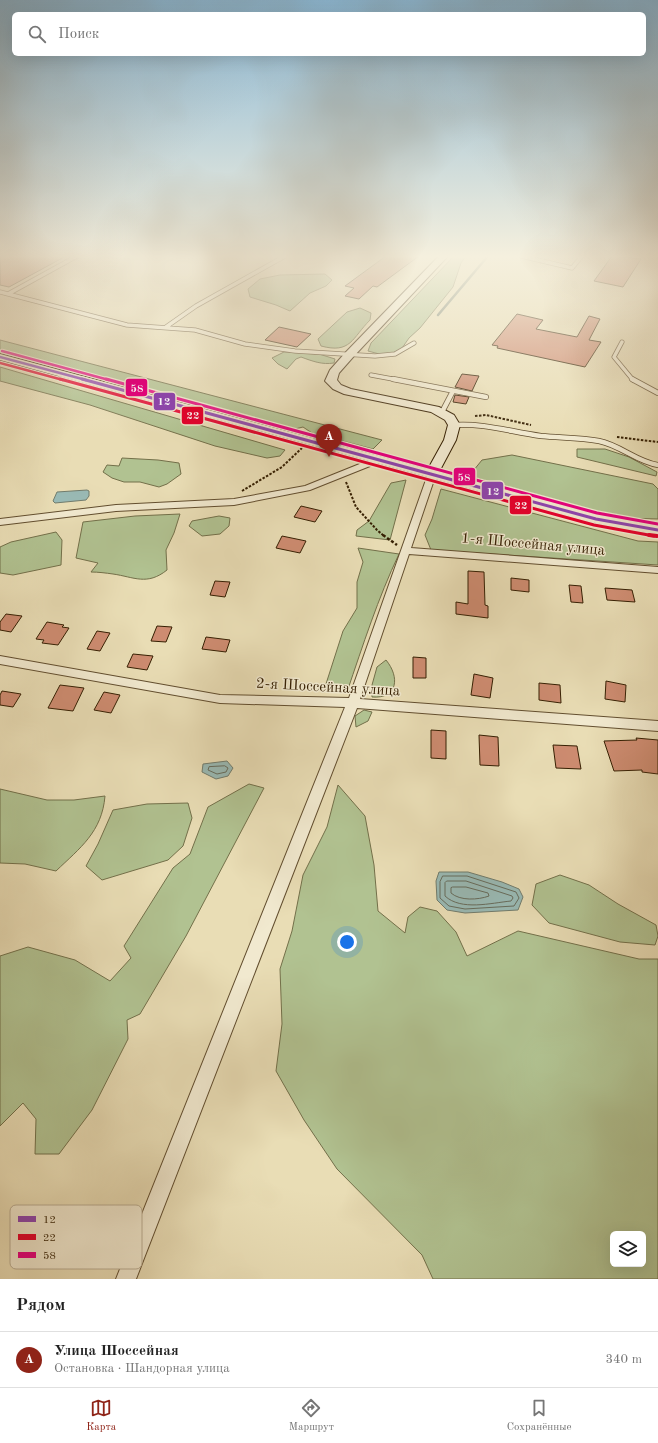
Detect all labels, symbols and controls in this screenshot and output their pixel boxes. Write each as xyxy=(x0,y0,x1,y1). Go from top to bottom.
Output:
search box xyxy=(12,12,646,56)
icon: search xyxy=(26,23,48,45)
text: Поиск xyxy=(58,27,99,42)
line badge: 58 xyxy=(125,378,148,397)
text: 58 xyxy=(131,384,143,395)
line badge: 12 xyxy=(153,392,176,411)
text: 12 xyxy=(158,397,170,408)
line badge: 22 xyxy=(181,406,204,425)
text: 22 xyxy=(187,411,199,422)
pin: A xyxy=(316,424,342,457)
line badge: 58 xyxy=(453,467,476,486)
text: 58 xyxy=(458,473,470,484)
line badge: 12 xyxy=(481,481,504,500)
text: 12 xyxy=(487,487,499,498)
line badge: 22 xyxy=(509,495,532,515)
text: 22 xyxy=(515,501,527,512)
street label: 1-я Шоссейная улица xyxy=(460,531,606,559)
street label: 2-я Шоссейная улица xyxy=(256,677,401,699)
your location xyxy=(337,932,357,952)
legend xyxy=(10,1205,142,1269)
text: 12 xyxy=(43,1215,56,1226)
map controls xyxy=(610,1231,646,1267)
button: layers xyxy=(610,1231,646,1267)
text: 22 xyxy=(43,1233,56,1244)
text: 58 xyxy=(43,1251,56,1262)
text: Рядом xyxy=(16,1297,65,1314)
text: Улица Шоссейная xyxy=(54,1344,179,1359)
text: A xyxy=(24,1353,34,1366)
text: 340 m xyxy=(605,1353,642,1366)
text: Остановка · Шандорная улица xyxy=(54,1362,230,1375)
tab: Карта xyxy=(86,1397,116,1435)
tab: Маршрут xyxy=(289,1397,334,1435)
tab: Сохранённые xyxy=(507,1397,572,1435)

